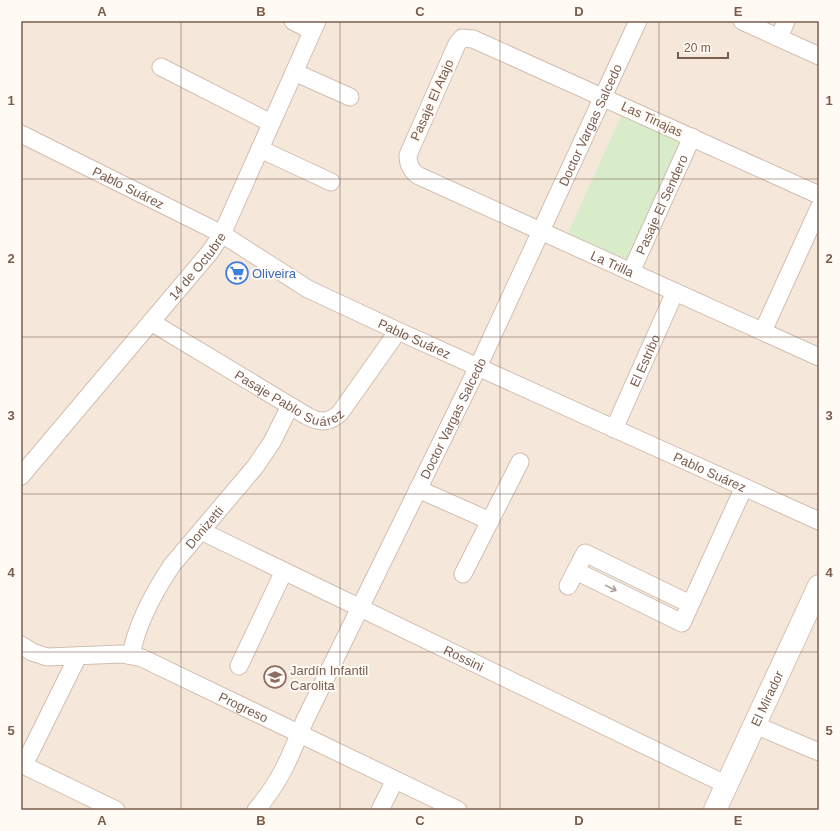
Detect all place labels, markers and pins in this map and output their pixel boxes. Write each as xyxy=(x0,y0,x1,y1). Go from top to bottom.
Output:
supermarket icon: Oliveira xyxy=(224,260,250,286)
place label: Oliveira xyxy=(252,266,297,281)
place label: Jardín Infantil Carolita xyxy=(290,663,368,693)
school or university icon: Jardín Infantil Carolita xyxy=(262,664,288,690)

